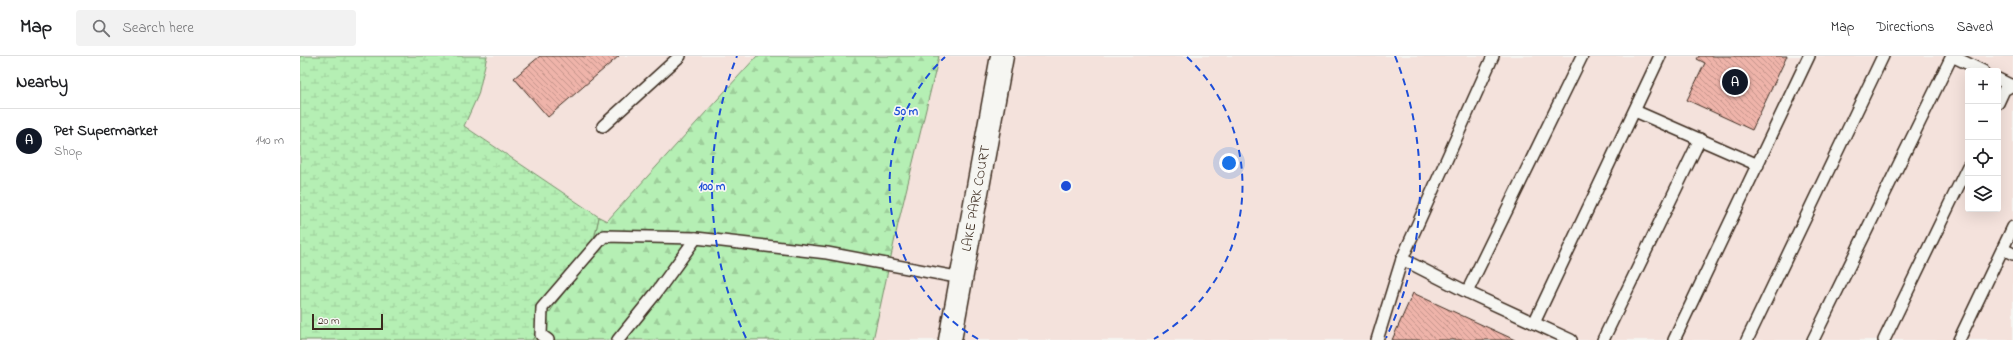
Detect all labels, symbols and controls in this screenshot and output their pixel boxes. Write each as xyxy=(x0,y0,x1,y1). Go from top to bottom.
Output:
search box xyxy=(76,10,356,46)
text: Map xyxy=(20,14,52,41)
icon: search xyxy=(90,17,112,39)
text: Search here xyxy=(122,17,194,39)
text: Map xyxy=(1831,17,1854,38)
text: Directions xyxy=(1876,17,1934,38)
text: Saved xyxy=(1956,17,1993,38)
pin: A xyxy=(1722,67,1748,97)
map controls xyxy=(1965,68,2001,212)
button: + xyxy=(1965,68,2001,104)
text: Nearby xyxy=(16,70,68,95)
text: 50 m xyxy=(894,103,919,121)
button: − xyxy=(1965,104,2001,140)
text: Pet Supermarket xyxy=(54,120,158,142)
text: A xyxy=(25,131,33,150)
text: 140 m xyxy=(256,131,284,150)
button: locate xyxy=(1965,140,2001,176)
text: Shop xyxy=(54,142,82,161)
street label: LAKE PARK COURT xyxy=(956,144,996,253)
your location xyxy=(1219,153,1239,173)
button: layers xyxy=(1965,176,2001,212)
text: 100 m xyxy=(699,178,726,196)
centre of rings xyxy=(1059,179,1073,193)
scale bar xyxy=(312,312,383,331)
text: 20 m xyxy=(318,313,340,329)

